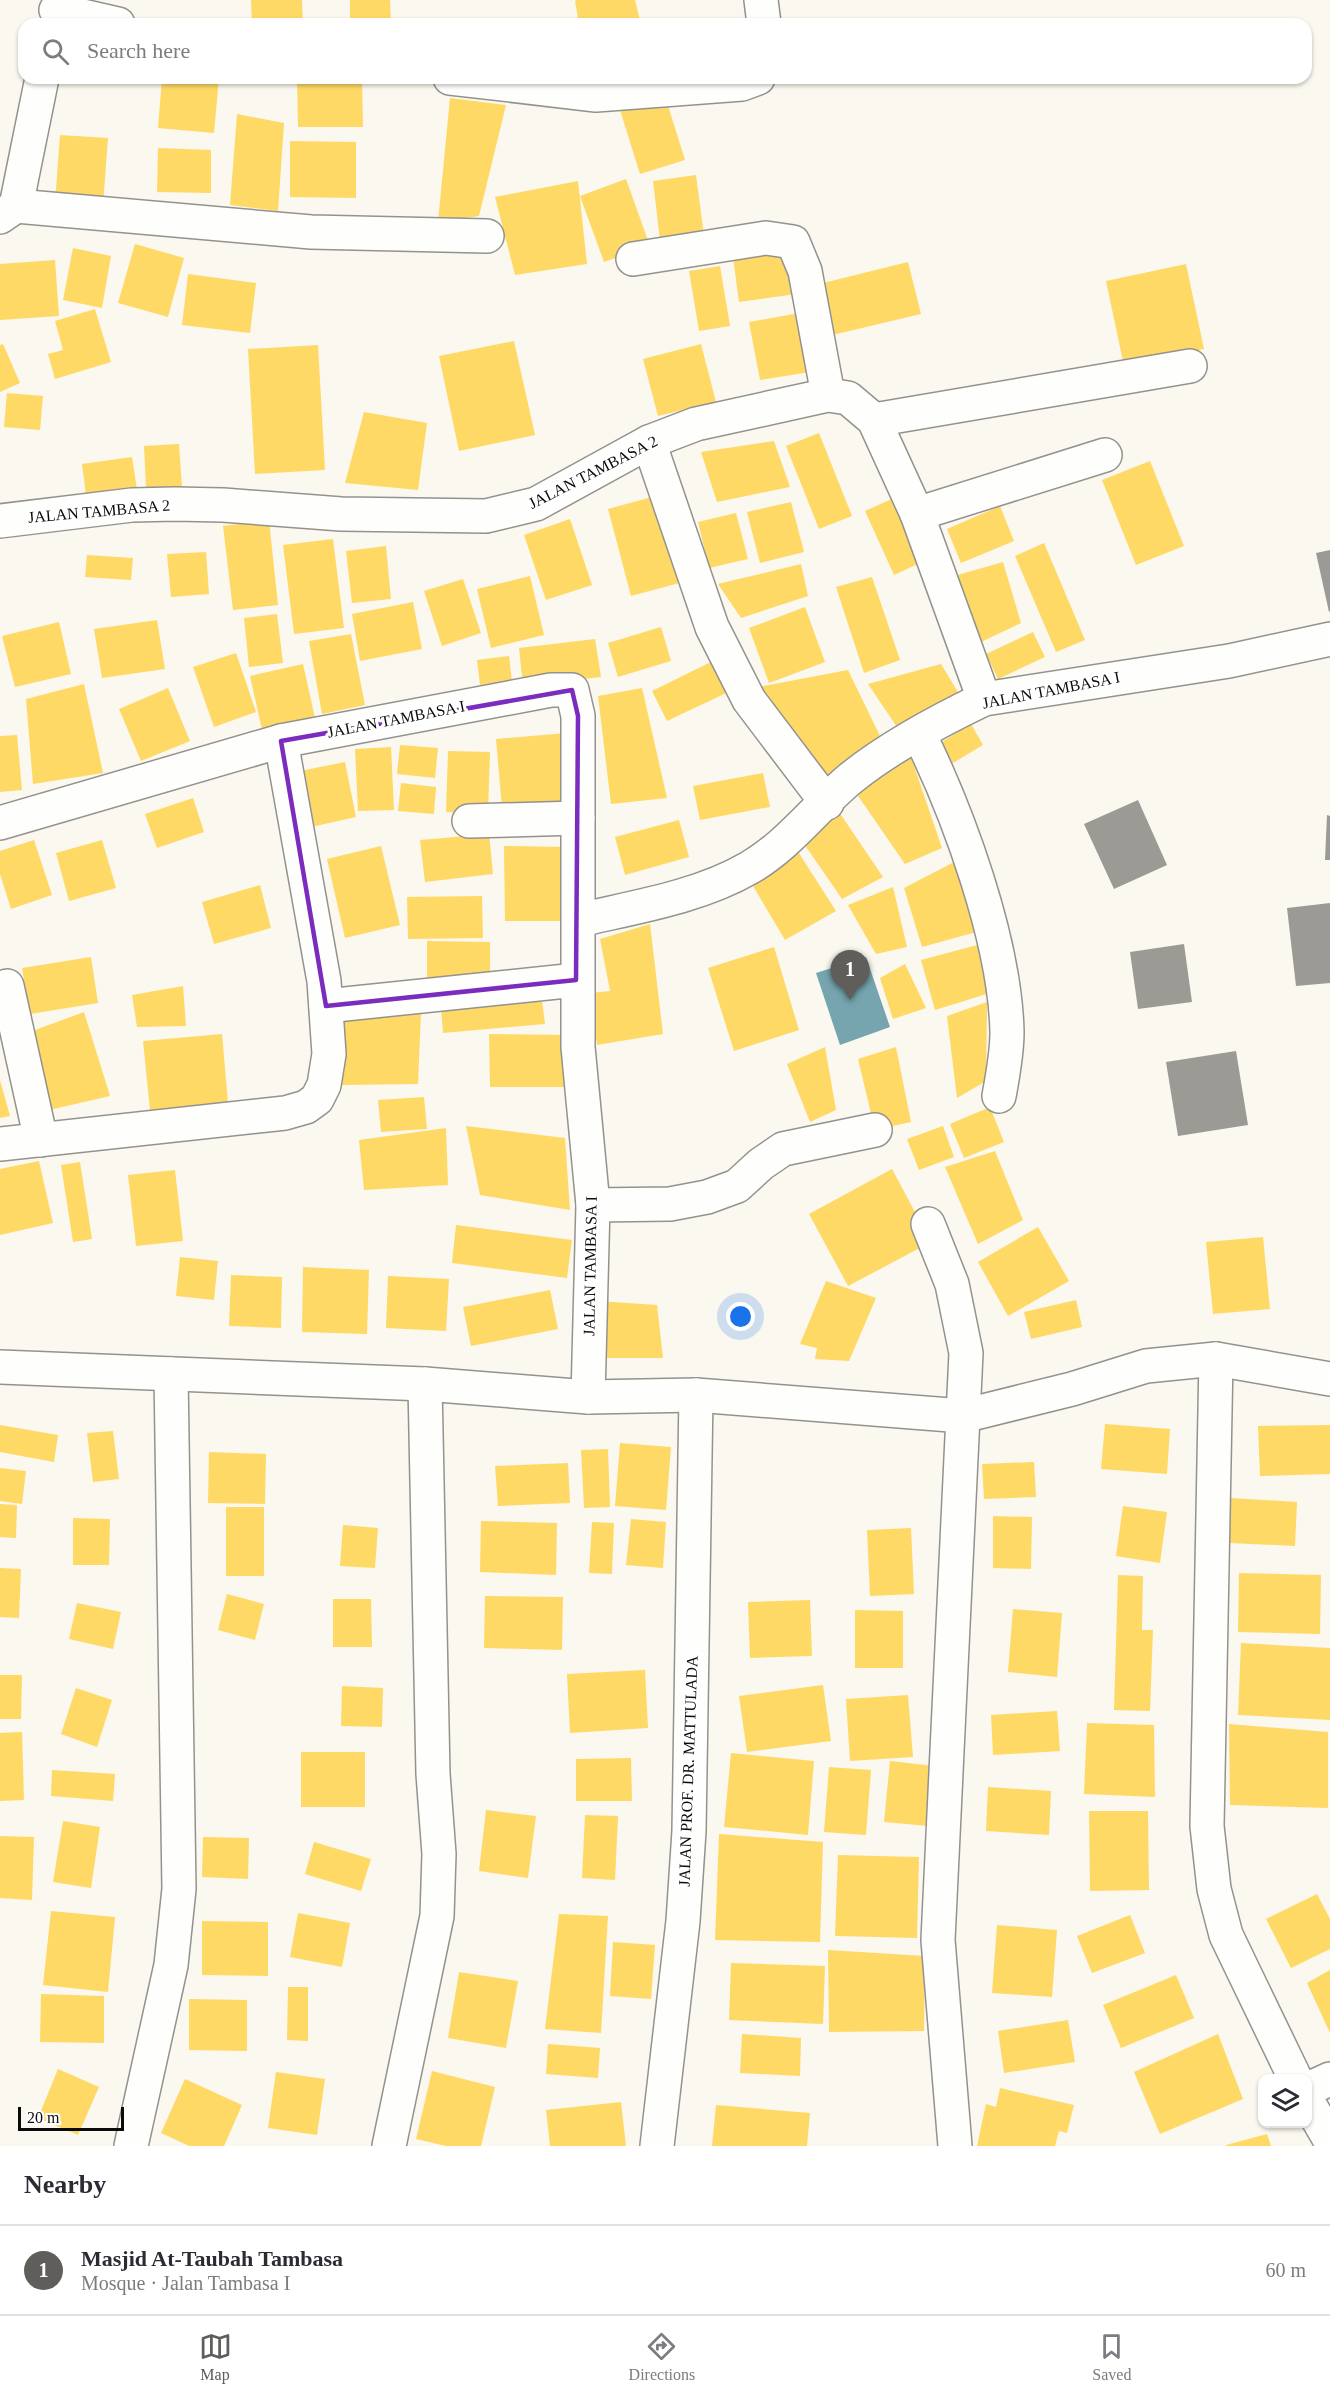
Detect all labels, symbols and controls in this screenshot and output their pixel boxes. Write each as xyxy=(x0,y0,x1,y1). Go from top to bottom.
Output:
search box xyxy=(18,18,1312,84)
icon: search xyxy=(39,35,72,68)
text: Search here xyxy=(87,38,190,63)
street label: JALAN TAMBASA 2 xyxy=(526,432,660,512)
street label: JALAN TAMBASA 2 xyxy=(27,496,171,526)
street label: JALAN TAMBASA I xyxy=(981,668,1121,712)
street label: JALAN TAMBASA I xyxy=(326,697,466,741)
pin: 1 xyxy=(830,950,870,1000)
street label: JALAN TAMBASA I xyxy=(580,1196,600,1336)
your location xyxy=(726,1302,755,1331)
street label: JALAN PROF. DR. MATTULADA xyxy=(675,1655,701,1887)
map controls xyxy=(1258,2074,1312,2128)
button: layers xyxy=(1258,2074,1312,2128)
scale bar xyxy=(18,2104,124,2132)
text: 20 m xyxy=(27,2109,59,2126)
text: Nearby xyxy=(24,2170,106,2199)
text: Masjid At-Taubah Tambasa xyxy=(81,2246,343,2271)
text: 1 xyxy=(39,2259,49,2281)
text: 60 m xyxy=(1265,2259,1306,2281)
text: Mosque · Jalan Tambasa I xyxy=(81,2272,290,2294)
tab: Map xyxy=(199,2330,232,2384)
tab: Directions xyxy=(629,2330,695,2384)
tab: Saved xyxy=(1092,2330,1131,2384)

